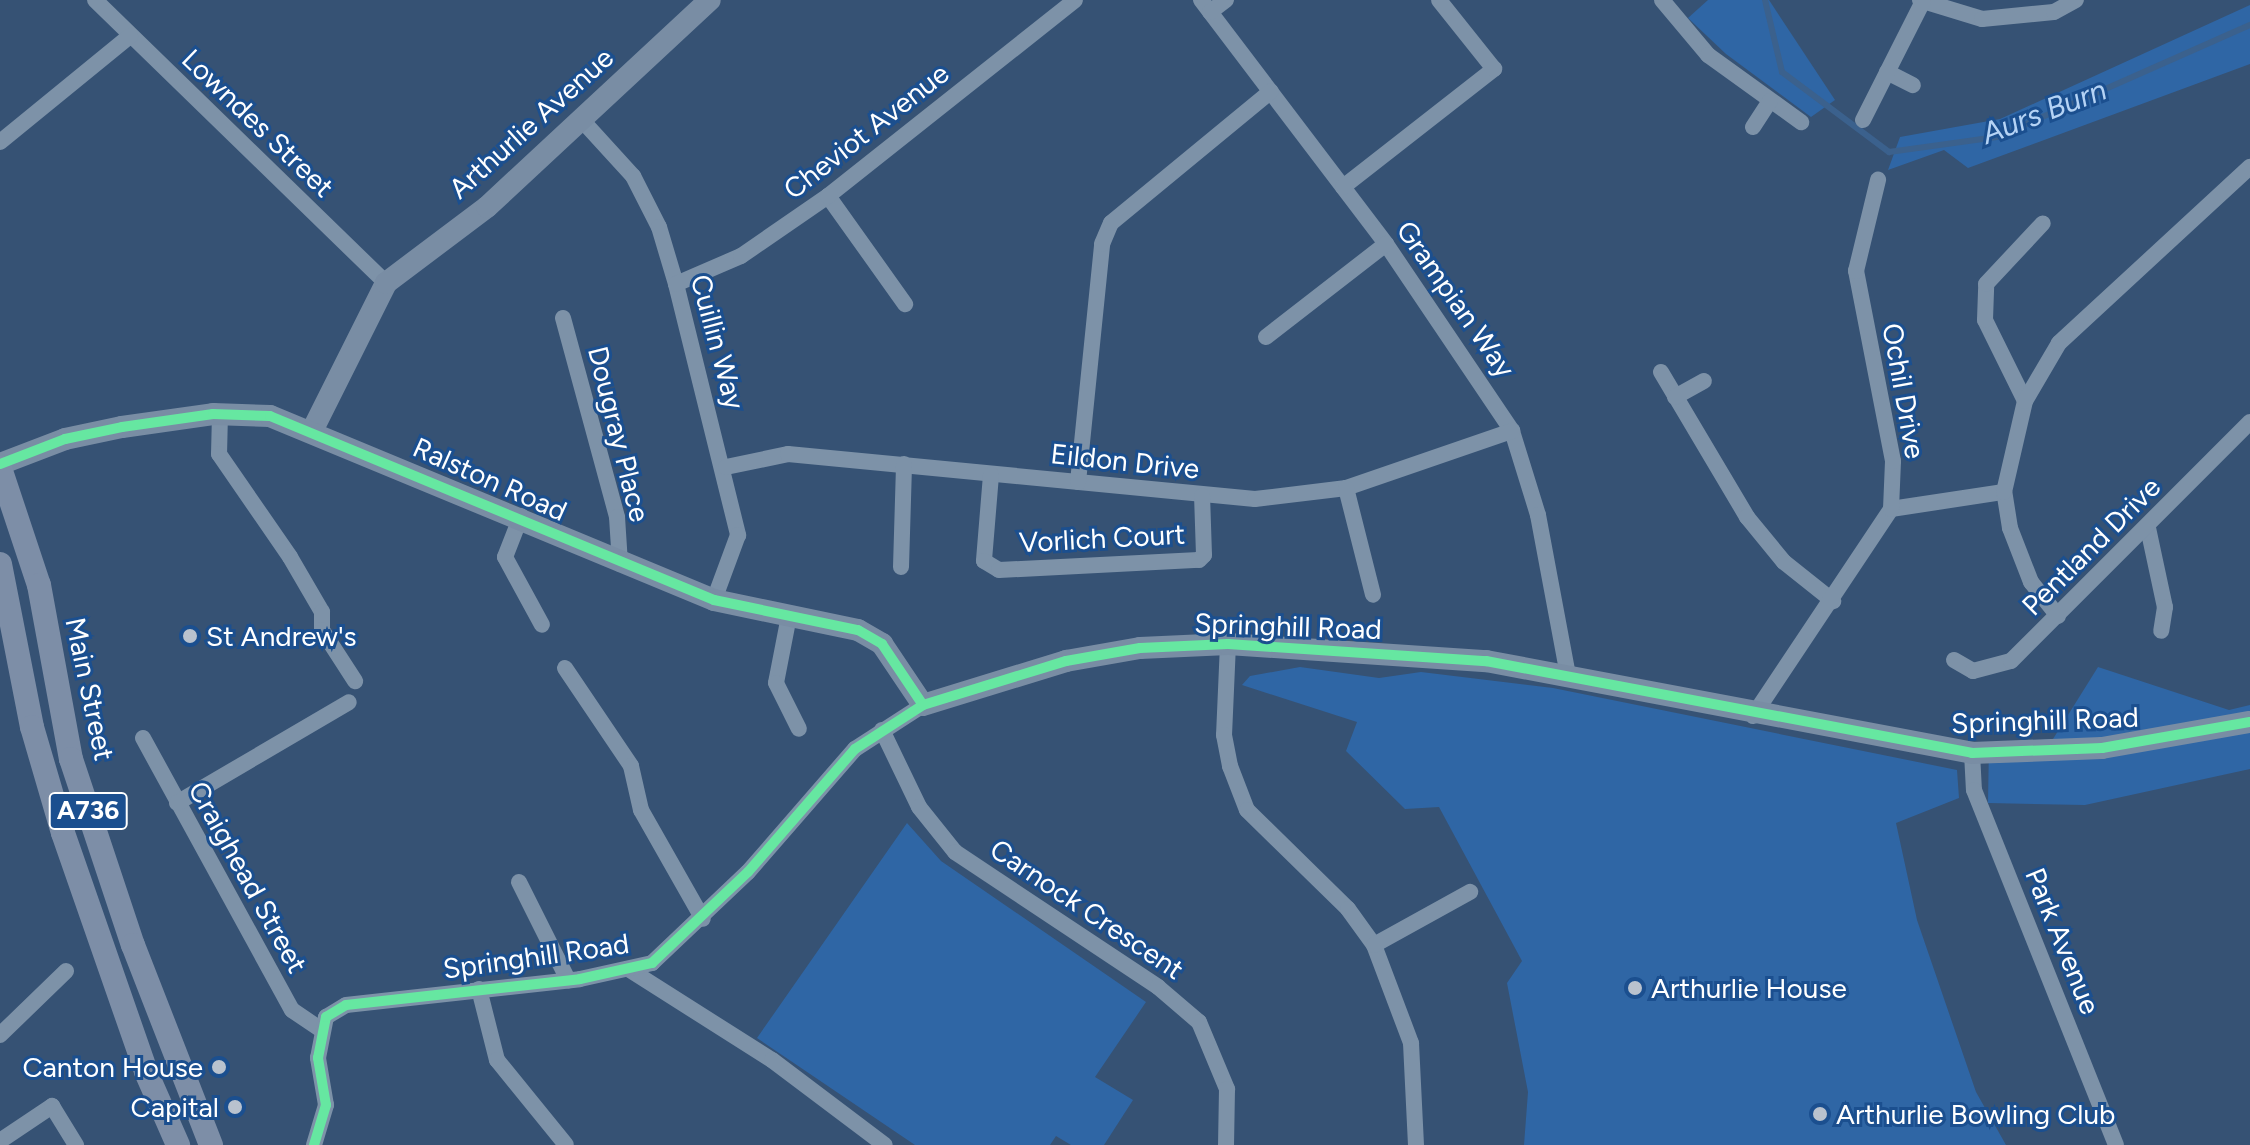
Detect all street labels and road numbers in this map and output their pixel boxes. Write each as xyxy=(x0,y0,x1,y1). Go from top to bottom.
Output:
street label: Arthurlie Avenue xyxy=(442,41,620,205)
street label: Lowndes Street xyxy=(175,42,341,204)
street label: Cheviot Avenue xyxy=(777,56,955,206)
street label: Grampian Way xyxy=(1390,214,1522,384)
street label: Cuillin Way xyxy=(684,271,752,413)
street label: Ochil Drive xyxy=(1876,321,1932,461)
street label: Dougray Place xyxy=(581,343,657,525)
street label: Ralston Road xyxy=(408,430,572,528)
street label: Eildon Drive xyxy=(1049,436,1201,486)
street label: Pentland Drive xyxy=(2015,470,2167,622)
street label: Vorlich Court xyxy=(1018,517,1186,559)
street label: Springhill Road xyxy=(1194,606,1382,646)
street label: Main Street xyxy=(58,614,122,764)
street label: Springhill Road xyxy=(1951,700,2139,740)
street label: Craighead Street xyxy=(181,775,315,979)
road number: A736 xyxy=(48,789,128,833)
street label: Carnock Crescent xyxy=(984,832,1190,986)
street label: Park Avenue xyxy=(2018,863,2108,1019)
street label: Springhill Road xyxy=(441,926,631,986)

